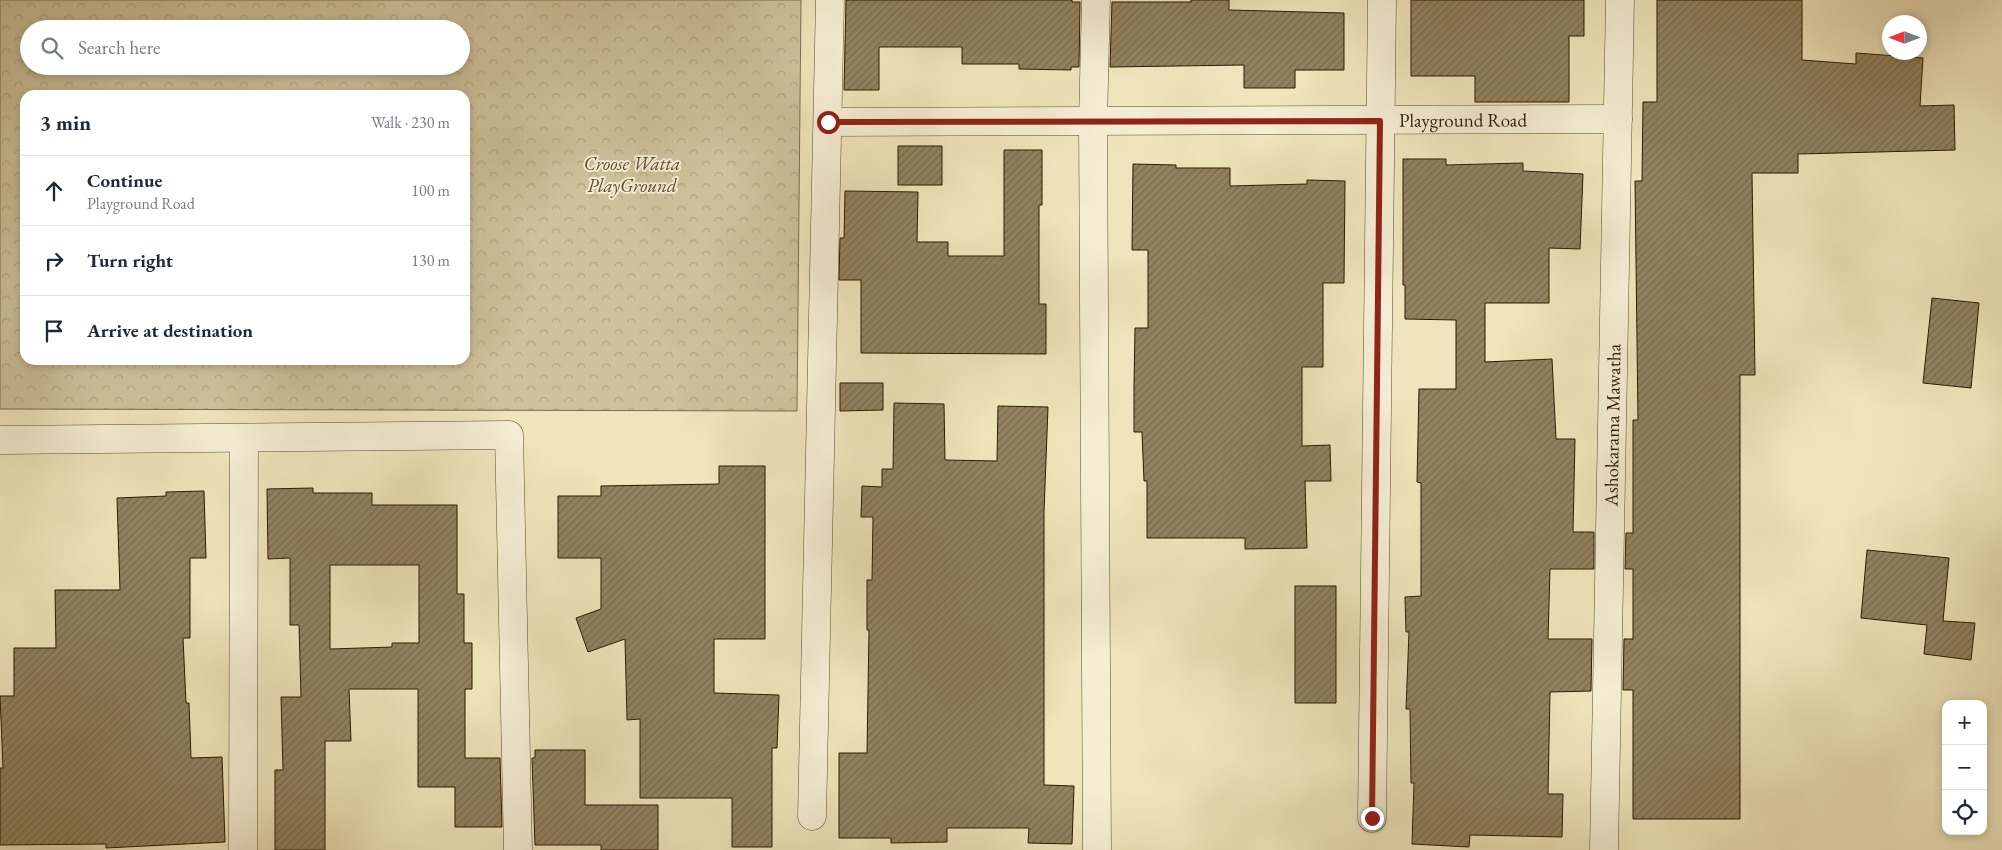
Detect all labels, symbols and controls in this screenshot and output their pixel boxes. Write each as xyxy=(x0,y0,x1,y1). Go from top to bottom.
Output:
north arrow xyxy=(1882,15,1927,60)
search box xyxy=(20,20,470,75)
icon: search xyxy=(38,34,66,62)
text: Search here xyxy=(78,35,160,60)
street label: Playground Road xyxy=(1399,107,1527,132)
text: 3 min xyxy=(40,109,91,136)
route start xyxy=(817,111,840,134)
text: Walk · 230 m xyxy=(371,112,450,133)
park label: Croose Watta PlayGround xyxy=(584,151,680,198)
text: Continue xyxy=(87,168,162,193)
icon: ahead xyxy=(40,177,68,205)
text: 100 m xyxy=(411,180,450,201)
text: Playground Road xyxy=(87,193,195,214)
icon: right xyxy=(40,247,68,275)
text: Turn right xyxy=(87,248,173,273)
text: 130 m xyxy=(411,250,450,271)
icon: arrive xyxy=(40,317,68,345)
text: Arrive at destination xyxy=(87,318,253,343)
street label: Ashokarama Mawatha xyxy=(1598,343,1626,508)
map controls xyxy=(1942,700,1987,835)
button: + xyxy=(1942,700,1987,745)
button: − xyxy=(1942,745,1987,790)
button: locate xyxy=(1942,790,1987,835)
route end xyxy=(1361,807,1384,830)

